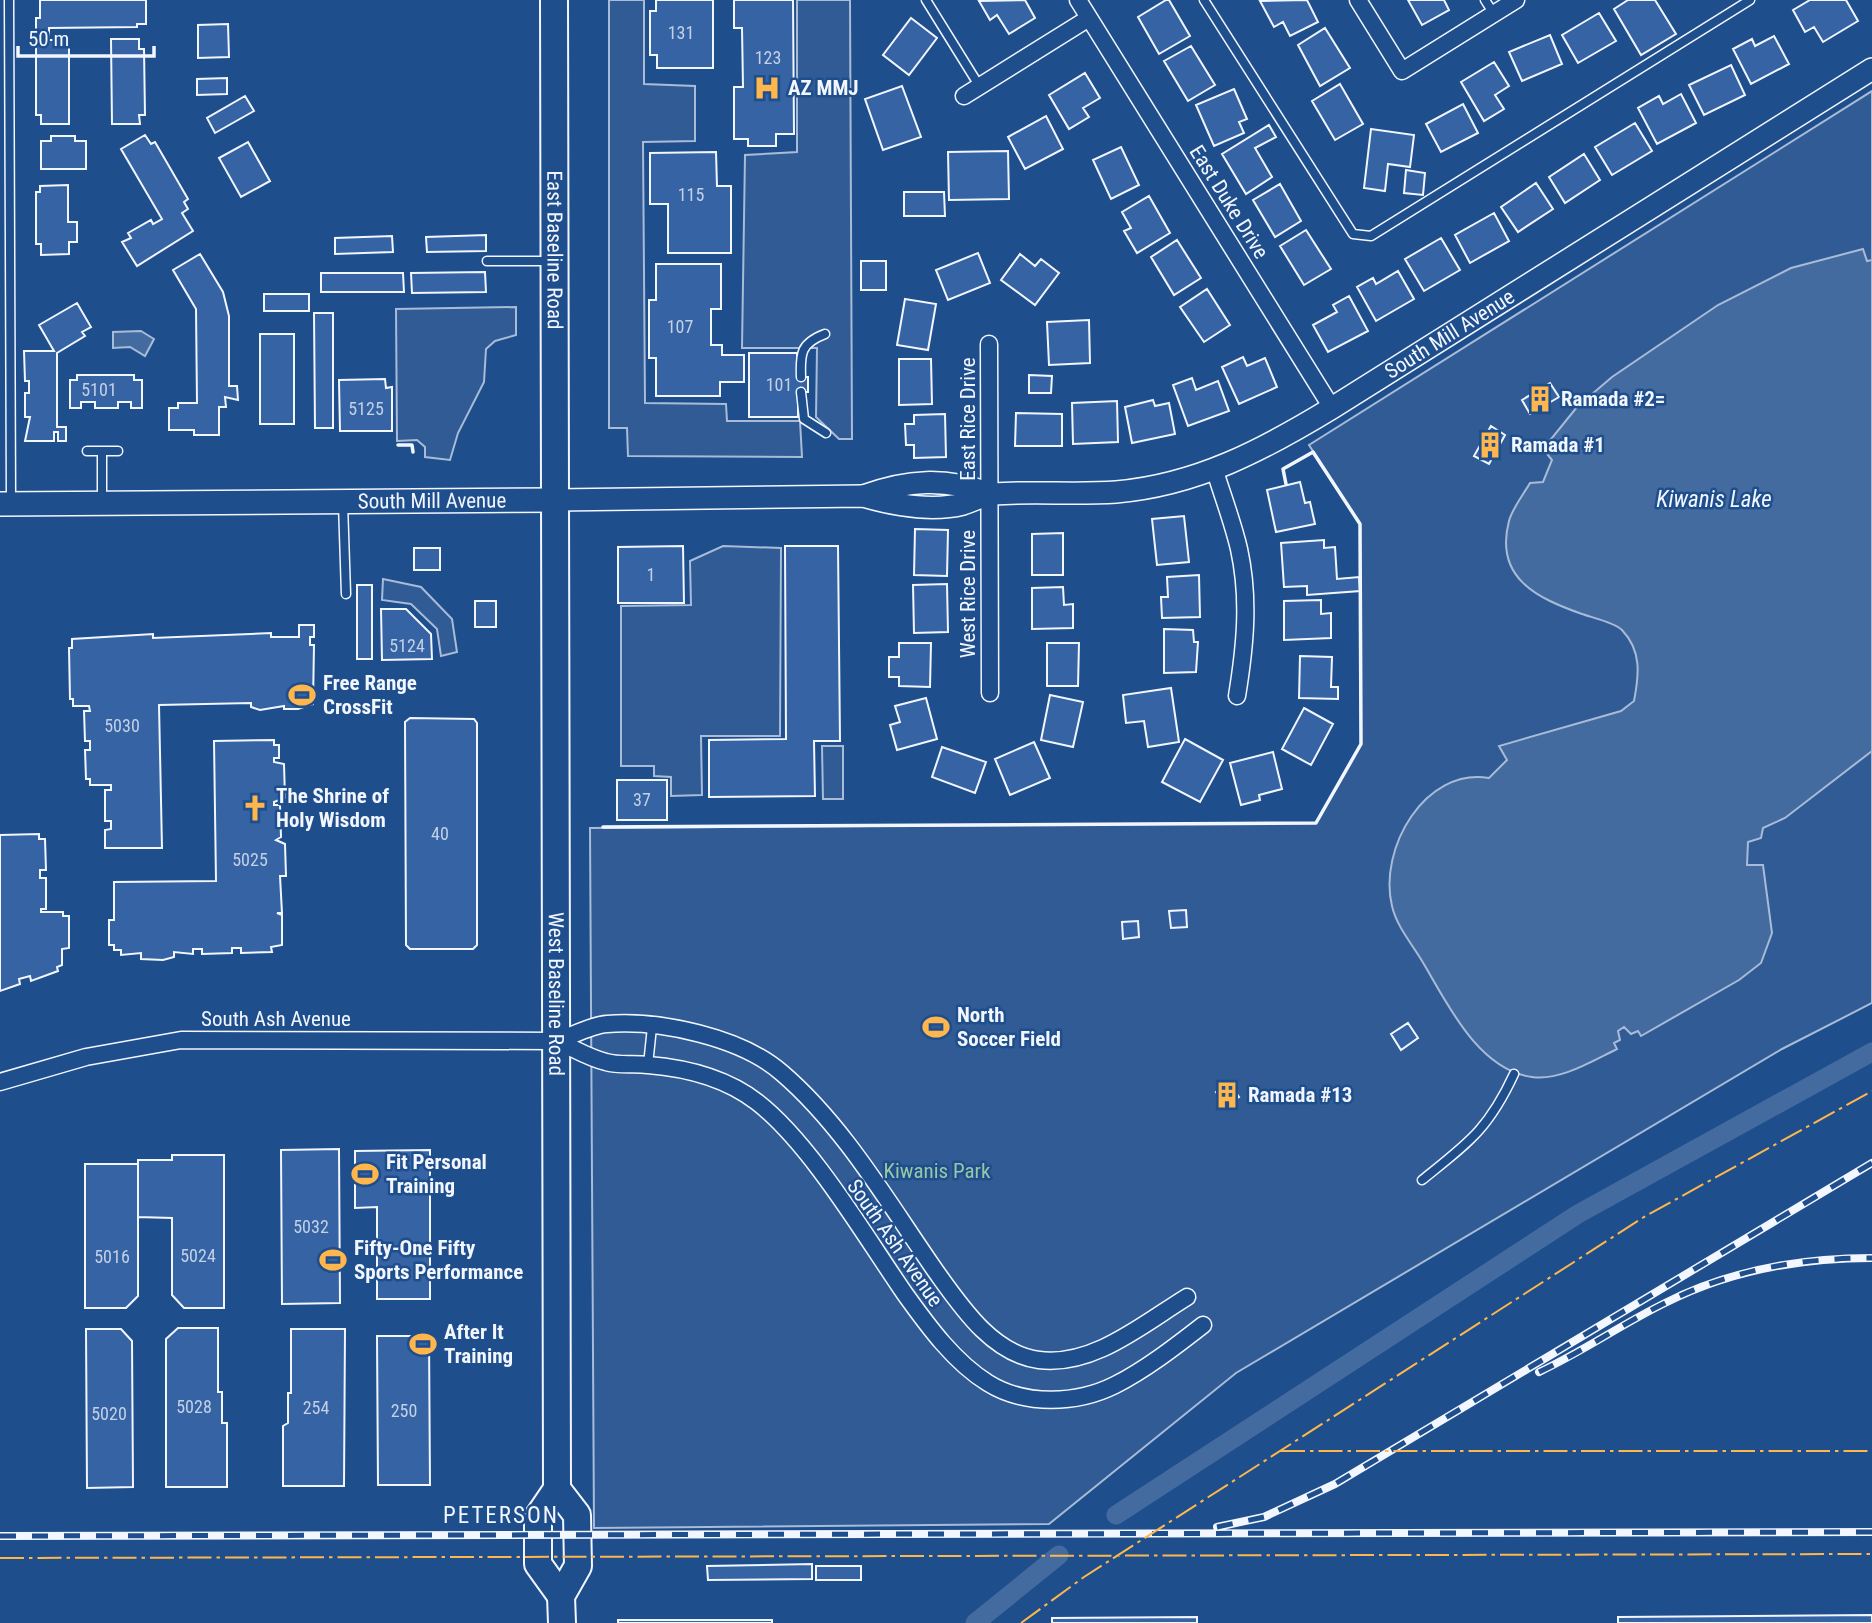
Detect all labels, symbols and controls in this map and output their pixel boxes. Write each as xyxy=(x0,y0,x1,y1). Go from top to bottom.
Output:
scale bar xyxy=(18,14,154,58)
house number: 131 xyxy=(668,22,694,43)
text: 50 m xyxy=(28,27,69,51)
house number: 123 xyxy=(755,47,781,68)
hospital icon: AZ MMJ xyxy=(752,73,782,103)
place label: AZ MMJ xyxy=(788,76,859,100)
street label: East Duke Drive xyxy=(1185,141,1273,263)
street label: East Baseline Road xyxy=(542,171,567,329)
house number: 115 xyxy=(678,184,704,205)
street label: South Mill Avenue xyxy=(1380,284,1519,384)
house number: 107 xyxy=(667,316,693,337)
street label: East Rice Drive xyxy=(956,357,980,481)
house number: 101 xyxy=(766,374,792,395)
house number: 5101 xyxy=(81,379,117,400)
building icon: Ramada #2= xyxy=(1525,384,1555,414)
place label: Ramada #2= xyxy=(1561,387,1665,411)
house number: 5125 xyxy=(348,398,384,419)
building icon: Ramada #1 xyxy=(1475,430,1505,460)
place label: Ramada #1 xyxy=(1511,433,1605,457)
water label: Kiwanis Lake xyxy=(1656,486,1772,513)
street label: South Mill Avenue xyxy=(358,488,506,513)
street label: West Rice Drive xyxy=(956,530,980,658)
house number: 1 xyxy=(647,564,655,585)
house number: 5124 xyxy=(389,635,425,656)
place label: Free Range CrossFit xyxy=(323,671,417,719)
sports icon: Free Range CrossFit xyxy=(287,680,317,710)
house number: 5030 xyxy=(104,715,140,736)
place label: The Shrine of Holy Wisdom xyxy=(276,784,389,832)
house number: 37 xyxy=(633,789,651,810)
church icon: The Shrine of Holy Wisdom xyxy=(240,793,270,823)
house number: 40 xyxy=(431,823,449,844)
house number: 5025 xyxy=(232,849,268,870)
street label: West Baseline Road xyxy=(544,912,568,1076)
place label: North Soccer Field xyxy=(957,1003,1061,1051)
street label: South Ash Avenue xyxy=(201,1007,351,1031)
sports icon: North Soccer Field xyxy=(921,1012,951,1042)
building icon: Ramada #13 xyxy=(1212,1080,1242,1110)
place label: Ramada #13 xyxy=(1248,1083,1352,1107)
place label: Fit Personal Training xyxy=(386,1150,487,1198)
sports icon: Fit Personal Training xyxy=(350,1159,380,1189)
park label: Kiwanis Park xyxy=(884,1159,991,1183)
street label: South Ash Avenue xyxy=(842,1175,948,1311)
house number: 5032 xyxy=(293,1216,329,1237)
place label: Fifty-One Fifty Sports Performance xyxy=(354,1236,523,1284)
house number: 5024 xyxy=(180,1245,216,1266)
sports icon: Fifty-One Fifty Sports Performance xyxy=(318,1245,348,1275)
house number: 5016 xyxy=(94,1246,130,1267)
place label: After It Training xyxy=(444,1320,513,1368)
sports icon: After It Training xyxy=(408,1329,438,1359)
house number: 5028 xyxy=(176,1396,212,1417)
house number: 254 xyxy=(303,1397,329,1418)
house number: 250 xyxy=(391,1400,417,1421)
house number: 5020 xyxy=(91,1403,127,1424)
district label: PETERSON xyxy=(443,1502,559,1529)

